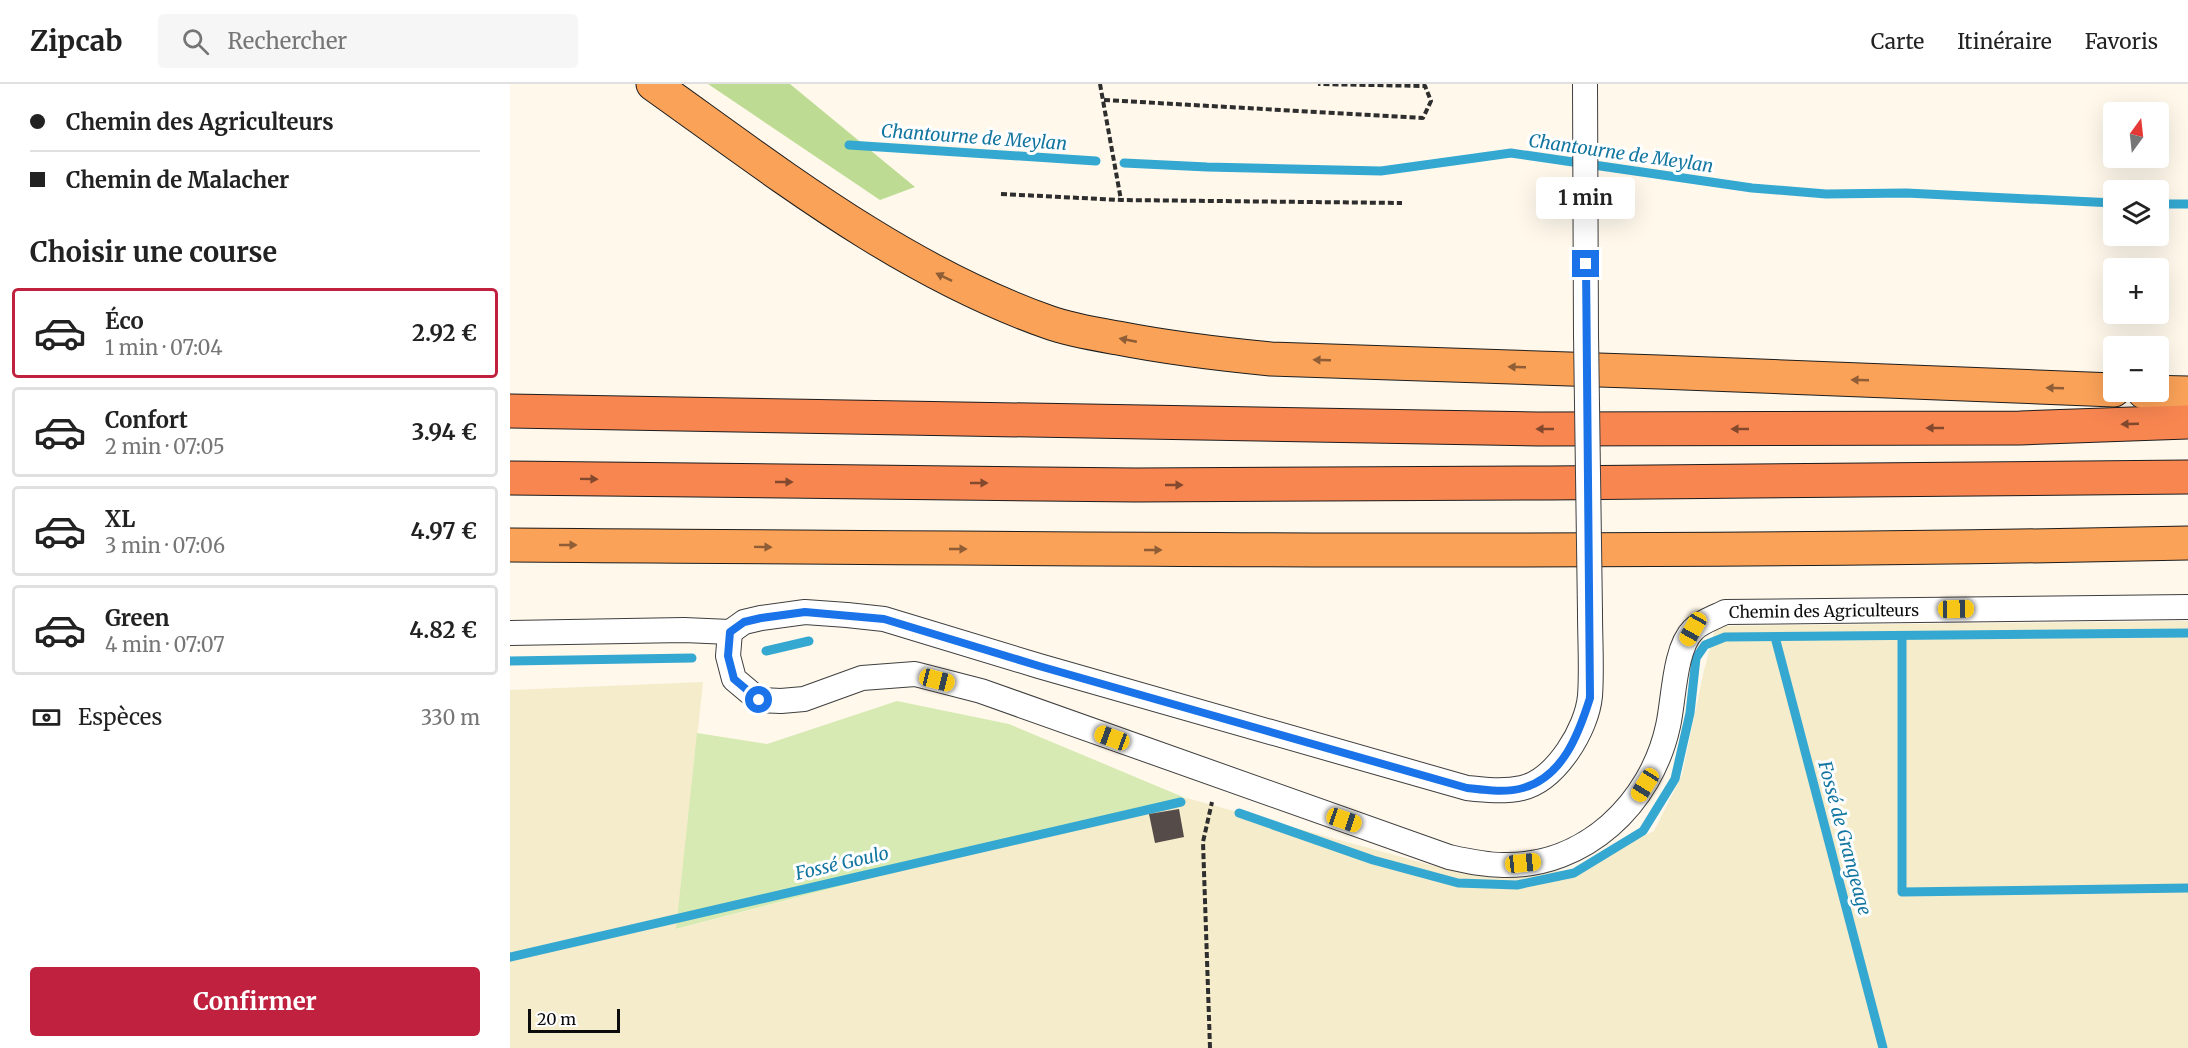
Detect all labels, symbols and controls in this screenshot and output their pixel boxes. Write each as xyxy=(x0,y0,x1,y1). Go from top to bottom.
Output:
search box xyxy=(158,14,578,68)
text: Zipcab xyxy=(30,23,122,59)
icon: search xyxy=(179,25,212,58)
text: Rechercher xyxy=(227,27,347,55)
text: Carte xyxy=(1871,28,1924,55)
text: Itinéraire xyxy=(1957,28,2052,55)
text: Favoris xyxy=(2085,28,2158,55)
north arrow xyxy=(2103,102,2169,168)
map controls xyxy=(2103,102,2169,402)
text: Chemin des Agriculteurs xyxy=(66,108,334,136)
water label: Chantourne de Meylan xyxy=(880,119,1068,155)
water label: Chantourne de Meylan xyxy=(1527,129,1715,177)
text: Chemin de Malacher xyxy=(66,166,289,194)
callout: 1 min xyxy=(1536,177,1636,219)
button: layers xyxy=(2103,180,2169,246)
text: 1 min xyxy=(1558,185,1613,210)
text: Choisir une course xyxy=(30,235,277,269)
route end xyxy=(1572,250,1599,277)
button: + xyxy=(2103,258,2169,324)
one-way arrow xyxy=(936,273,953,282)
icon: car xyxy=(33,306,87,360)
text: Éco xyxy=(105,307,144,335)
text: 2.92 € xyxy=(412,319,477,347)
text: 1 min · 07:04 xyxy=(105,335,223,360)
one-way arrow xyxy=(1118,335,1137,344)
button: − xyxy=(2103,336,2169,402)
one-way arrow xyxy=(1312,356,1331,365)
one-way arrow xyxy=(1507,362,1526,371)
one-way arrow xyxy=(1851,375,1870,384)
one-way arrow xyxy=(2046,383,2065,392)
icon: car xyxy=(33,405,87,459)
text: Confort xyxy=(105,406,188,434)
text: 3.94 € xyxy=(412,418,477,446)
one-way arrow xyxy=(2120,419,2139,428)
one-way arrow xyxy=(1925,423,1944,433)
one-way arrow xyxy=(1535,424,1554,434)
one-way arrow xyxy=(1730,424,1749,434)
text: 2 min · 07:05 xyxy=(105,434,225,459)
one-way arrow xyxy=(580,474,599,484)
one-way arrow xyxy=(775,477,794,487)
one-way arrow xyxy=(970,478,989,488)
one-way arrow xyxy=(1165,480,1184,489)
icon: car xyxy=(33,504,87,558)
text: XL xyxy=(105,505,135,533)
text: 4.97 € xyxy=(411,517,477,545)
text: 3 min · 07:06 xyxy=(105,533,225,558)
one-way arrow xyxy=(559,541,578,550)
one-way arrow xyxy=(754,542,773,552)
one-way arrow xyxy=(949,544,968,554)
one-way arrow xyxy=(1144,545,1163,555)
street label: Chemin des Agriculteurs xyxy=(1729,600,1919,622)
car xyxy=(1938,600,1974,618)
icon: car xyxy=(33,603,87,657)
text: Green xyxy=(105,604,169,632)
car xyxy=(1676,609,1710,649)
text: 4.82 € xyxy=(409,616,477,644)
text: 4 min · 07:07 xyxy=(105,632,225,657)
car xyxy=(917,667,957,693)
route start xyxy=(745,686,772,713)
icon: cash xyxy=(30,701,63,734)
text: Espèces xyxy=(78,703,162,731)
text: 330 m xyxy=(421,705,480,730)
car xyxy=(1092,723,1132,753)
water label: Fossé de Grangeage xyxy=(1813,757,1877,918)
car xyxy=(1628,765,1662,805)
car xyxy=(1324,806,1364,834)
water label: Fossé Goulo xyxy=(792,841,891,885)
car xyxy=(1504,852,1542,874)
button: Confirmer xyxy=(30,967,480,1036)
scale bar xyxy=(528,1006,620,1034)
text: 20 m xyxy=(537,1009,576,1029)

